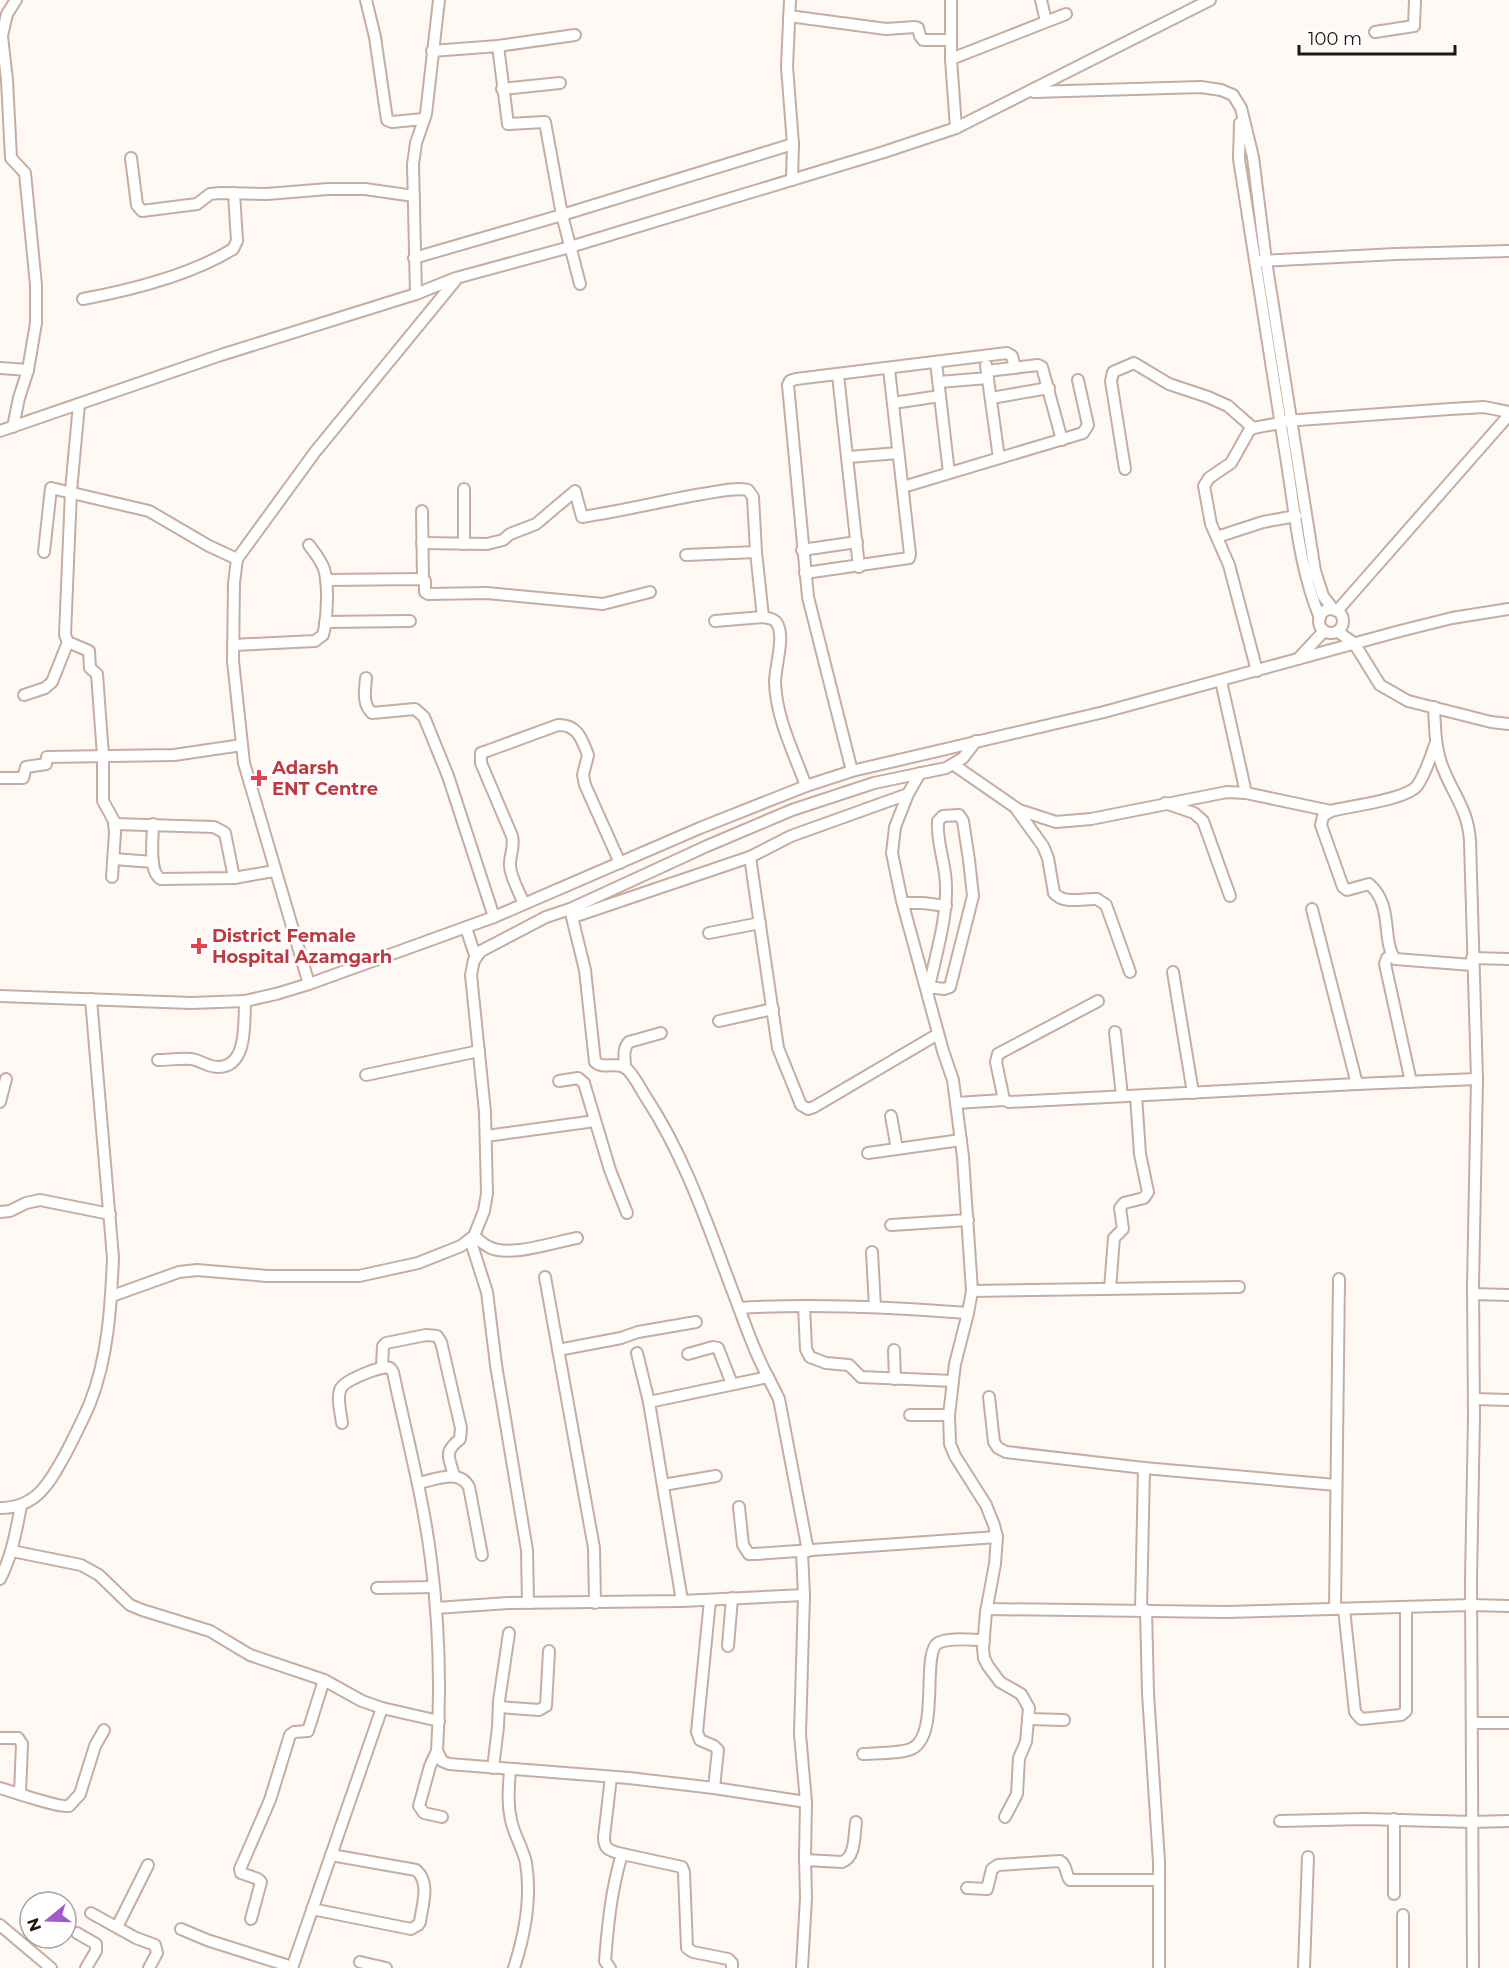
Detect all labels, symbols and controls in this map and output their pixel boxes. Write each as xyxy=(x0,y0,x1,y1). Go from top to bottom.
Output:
scale bar xyxy=(1299,18,1455,56)
text: 100 m xyxy=(1308,28,1362,50)
place label: Adarsh ENT Centre xyxy=(271,757,378,800)
marker: Adarsh ENT Centre xyxy=(250,769,268,787)
place label: District Female Hospital Azamgarh xyxy=(212,925,392,968)
marker: District Female Hospital Azamgarh xyxy=(190,937,208,955)
north arrow xyxy=(18,1890,78,1950)
text: N xyxy=(23,1916,45,1934)

